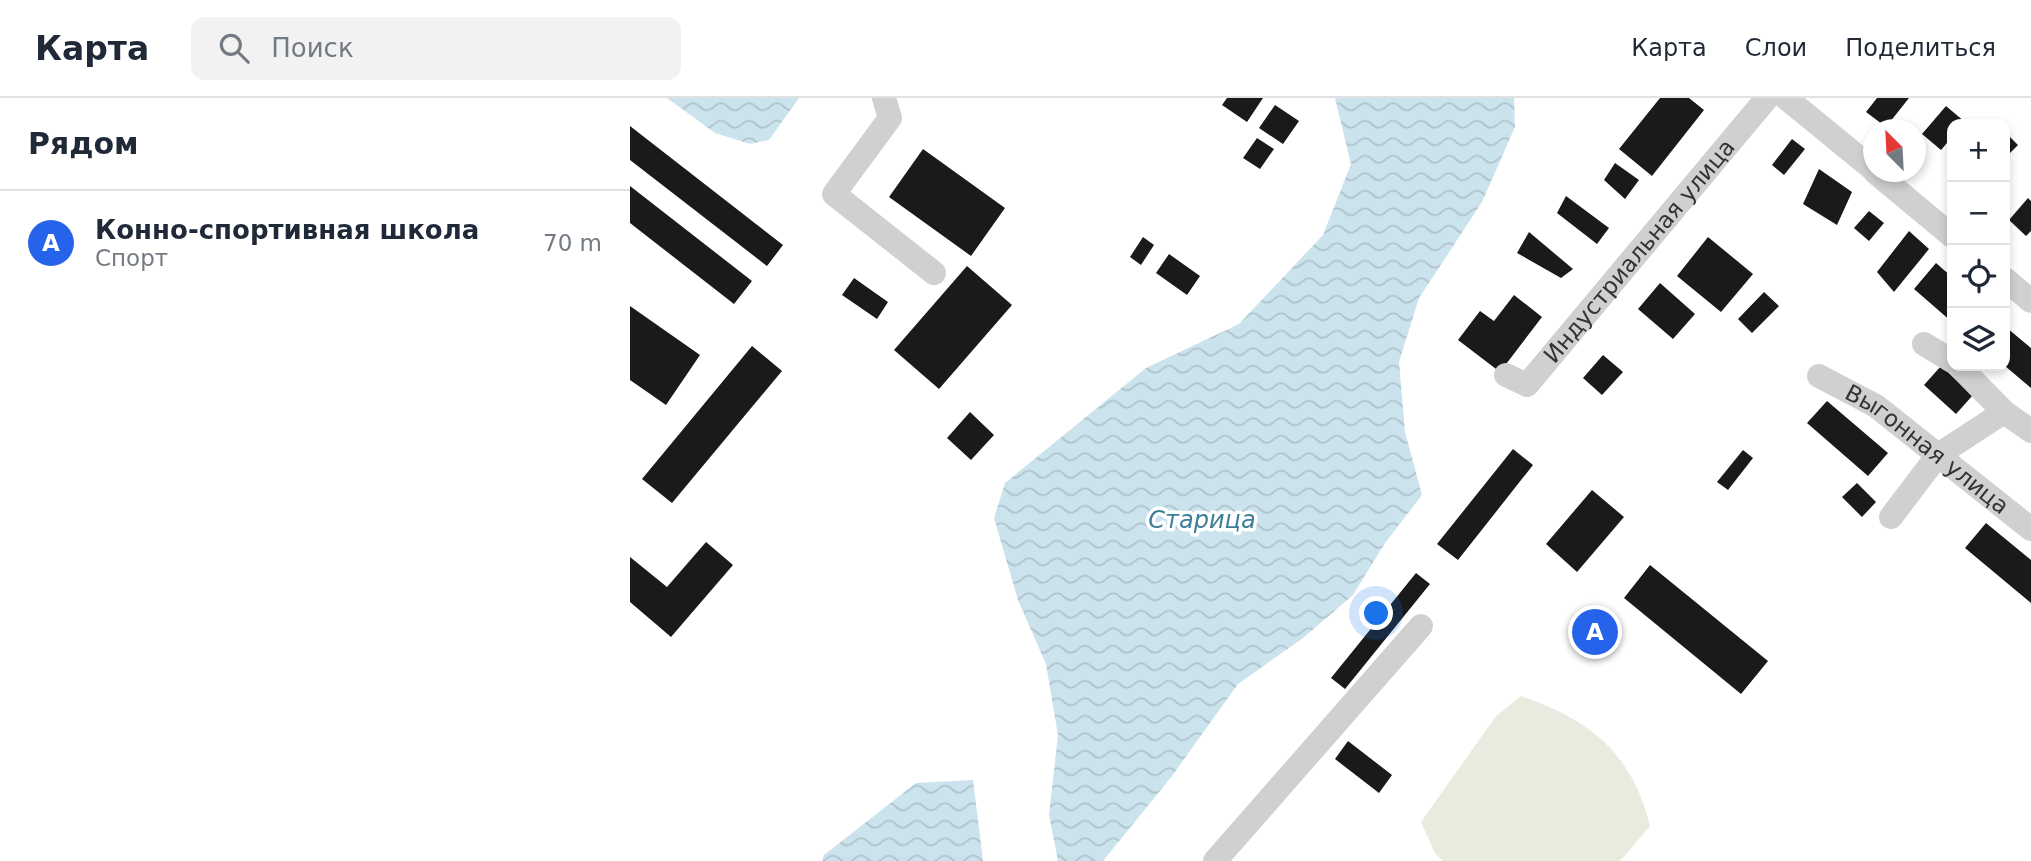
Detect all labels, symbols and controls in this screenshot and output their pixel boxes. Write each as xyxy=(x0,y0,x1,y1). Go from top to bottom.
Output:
search box xyxy=(191,17,681,80)
text: Карта xyxy=(35,29,149,68)
icon: search xyxy=(215,29,253,67)
text: Поиск xyxy=(271,33,354,63)
text: Карта xyxy=(1631,34,1707,62)
text: Слои xyxy=(1745,34,1807,62)
text: Поделиться xyxy=(1845,34,1996,62)
north arrow xyxy=(1863,119,1926,182)
map controls xyxy=(1947,119,2010,371)
button: + xyxy=(1947,119,2010,182)
text: Рядом xyxy=(28,126,139,161)
street label: Индустриальная улица xyxy=(1538,134,1740,368)
button: − xyxy=(1947,182,2010,245)
text: Конно-спортивная школа xyxy=(95,215,479,245)
text: A xyxy=(42,230,60,256)
text: 70 m xyxy=(543,230,602,256)
text: Спорт xyxy=(95,245,168,271)
button: locate xyxy=(1947,245,2010,308)
button: layers xyxy=(1947,308,2010,371)
street label: Выгонная улица xyxy=(1841,379,2014,519)
water label: Старица xyxy=(1148,506,1256,534)
your location xyxy=(1359,596,1393,630)
pin: A xyxy=(1572,606,1618,658)

